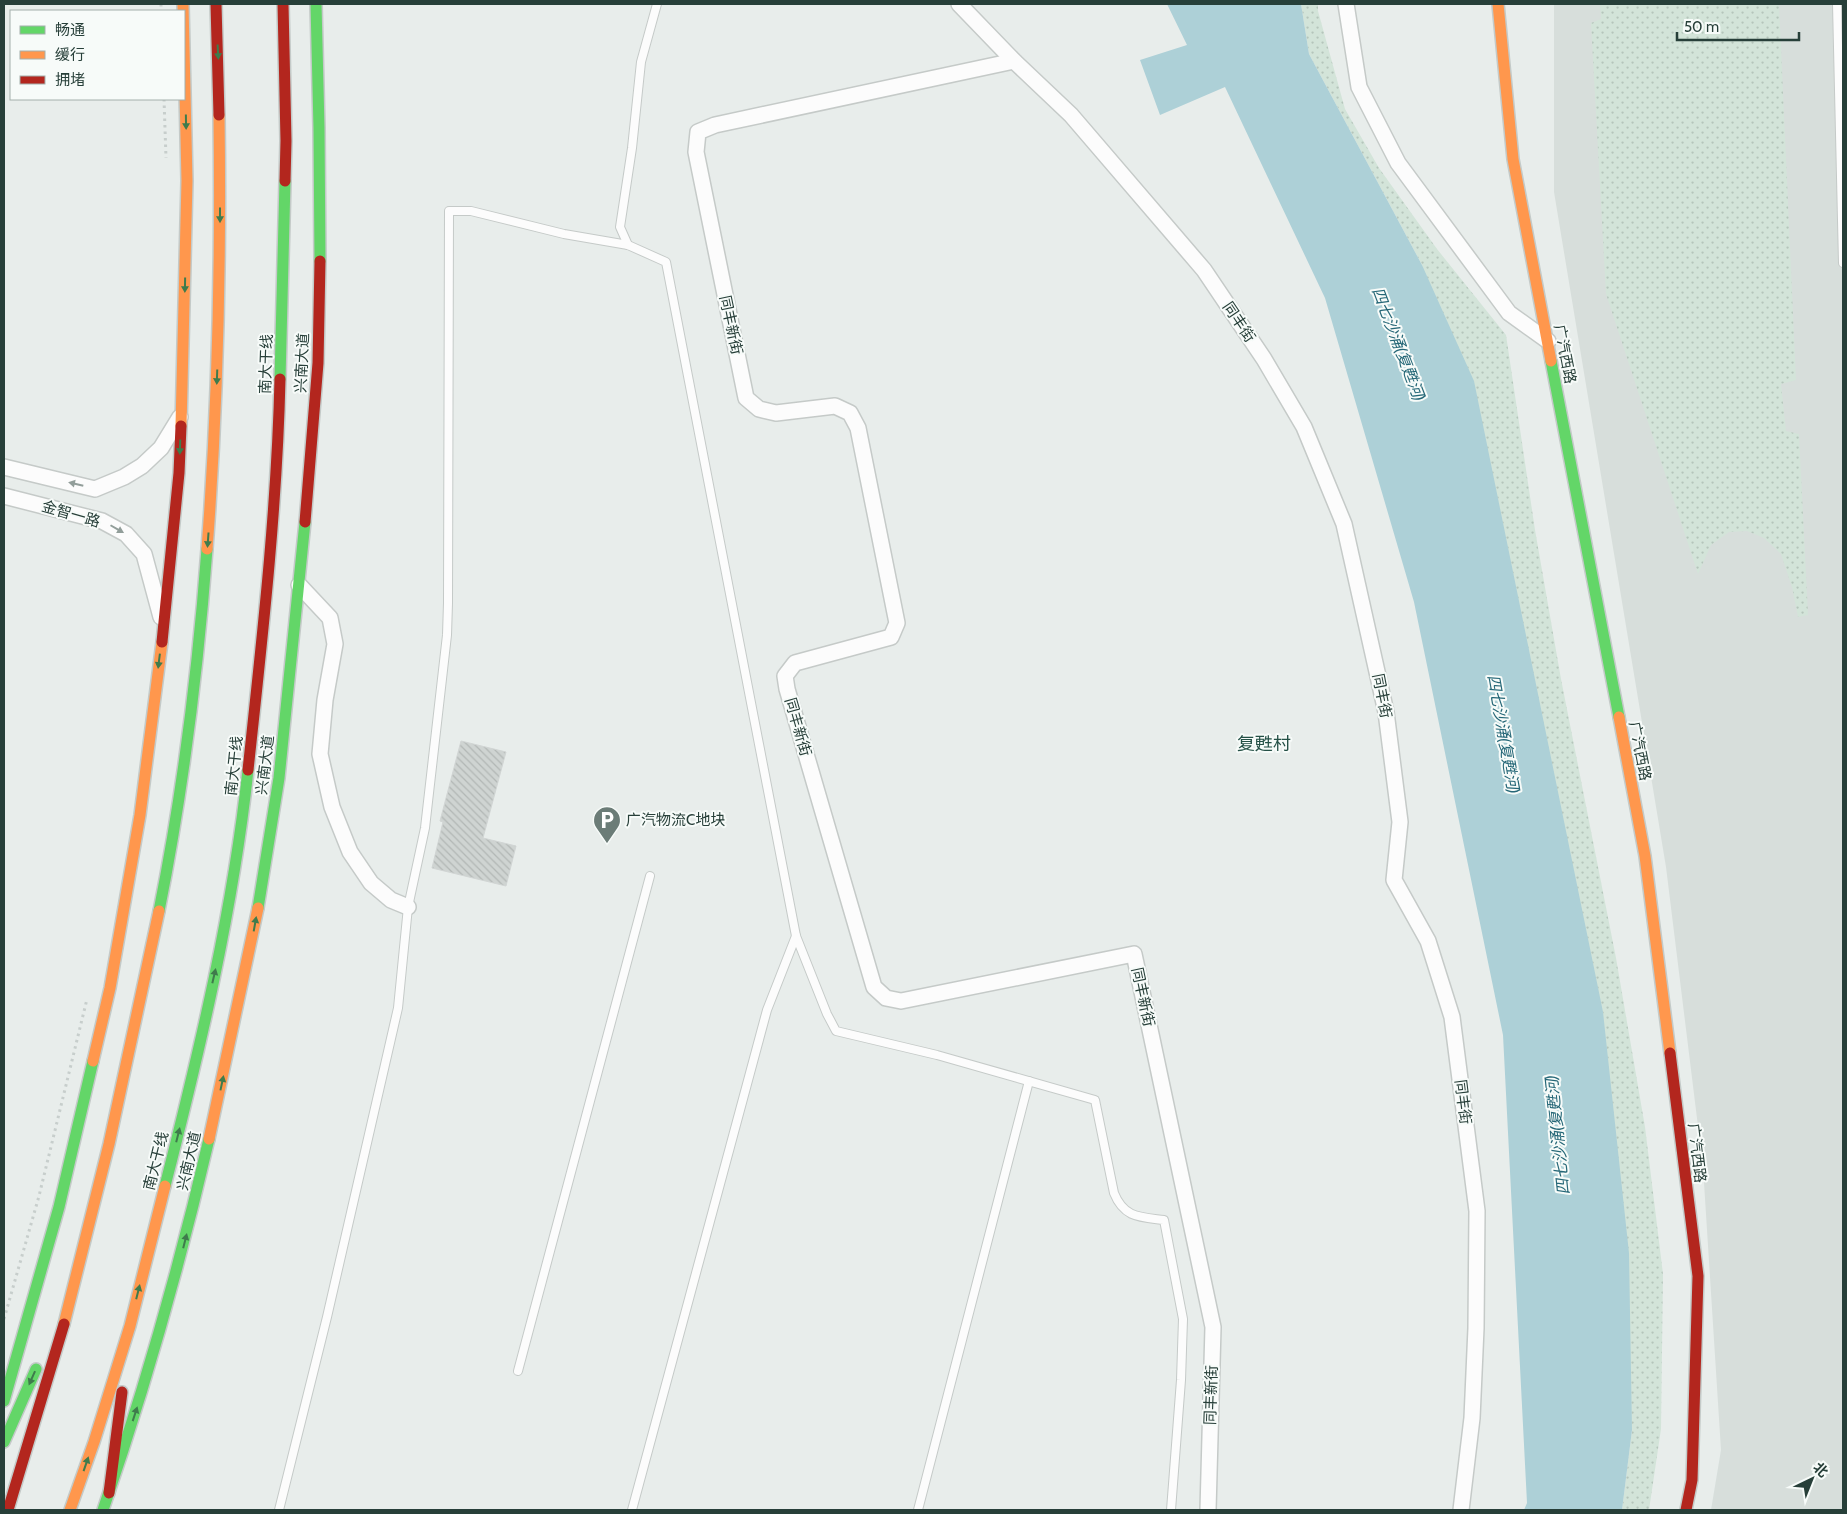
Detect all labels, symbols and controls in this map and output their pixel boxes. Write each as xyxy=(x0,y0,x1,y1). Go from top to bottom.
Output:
legend xyxy=(10,10,185,100)
scale bar xyxy=(1677,10,1800,42)
text: 50 m xyxy=(1684,18,1719,36)
text: 畅通 xyxy=(55,21,85,39)
one-way arrow xyxy=(214,45,222,61)
text: 缓行 xyxy=(55,46,85,64)
text: 拥堵 xyxy=(55,71,85,89)
one-way arrow xyxy=(182,115,190,131)
one-way arrow xyxy=(216,207,224,223)
one-way arrow xyxy=(181,277,189,293)
water label: 四七沙涌(复甦河) xyxy=(1368,285,1429,404)
street label: 同丰新街 xyxy=(716,294,746,356)
street label: 同丰街 xyxy=(1219,298,1259,346)
street label: 广汽西路 xyxy=(1550,323,1580,385)
street label: 兴南大道 xyxy=(291,333,313,393)
street label: 南大干线 xyxy=(256,334,276,394)
one-way arrow xyxy=(213,370,221,386)
one-way arrow xyxy=(176,440,184,456)
one-way arrow xyxy=(68,480,83,488)
street label: 金智一路 xyxy=(40,497,102,531)
one-way arrow xyxy=(110,525,124,534)
one-way arrow xyxy=(204,532,212,548)
one-way arrow xyxy=(155,654,163,670)
street label: 同丰街 xyxy=(1369,672,1395,720)
water label: 四七沙涌(复甦河) xyxy=(1484,673,1523,795)
street label: 同丰新街 xyxy=(781,696,815,758)
street label: 广汽西路 xyxy=(1625,720,1655,782)
district label: 复甦村 xyxy=(1237,733,1291,755)
street label: 兴南大道 xyxy=(252,734,278,796)
street label: 南大干线 xyxy=(222,735,246,797)
parking icon: 广汽物流C地块 xyxy=(592,805,622,844)
place label: 广汽物流C地块 xyxy=(626,811,725,829)
one-way arrow xyxy=(251,915,259,931)
street label: 同丰新街 xyxy=(1128,966,1158,1028)
one-way arrow xyxy=(210,969,218,984)
water label: 四七沙涌(复甦河) xyxy=(1542,1074,1573,1196)
one-way arrow xyxy=(218,1075,226,1091)
street label: 同丰街 xyxy=(1451,1079,1475,1125)
street label: 广汽西路 xyxy=(1684,1122,1710,1184)
one-way arrow xyxy=(174,1127,182,1142)
street label: 南大干线 xyxy=(140,1130,172,1192)
street label: 兴南大道 xyxy=(173,1130,205,1192)
one-way arrow xyxy=(181,1234,189,1249)
one-way arrow xyxy=(134,1285,142,1300)
street label: 同丰新街 xyxy=(1201,1365,1221,1425)
one-way arrow xyxy=(28,1371,36,1385)
one-way arrow xyxy=(131,1406,139,1421)
north arrow xyxy=(1787,1454,1837,1504)
one-way arrow xyxy=(82,1456,90,1471)
text: 北 xyxy=(1810,1458,1832,1481)

